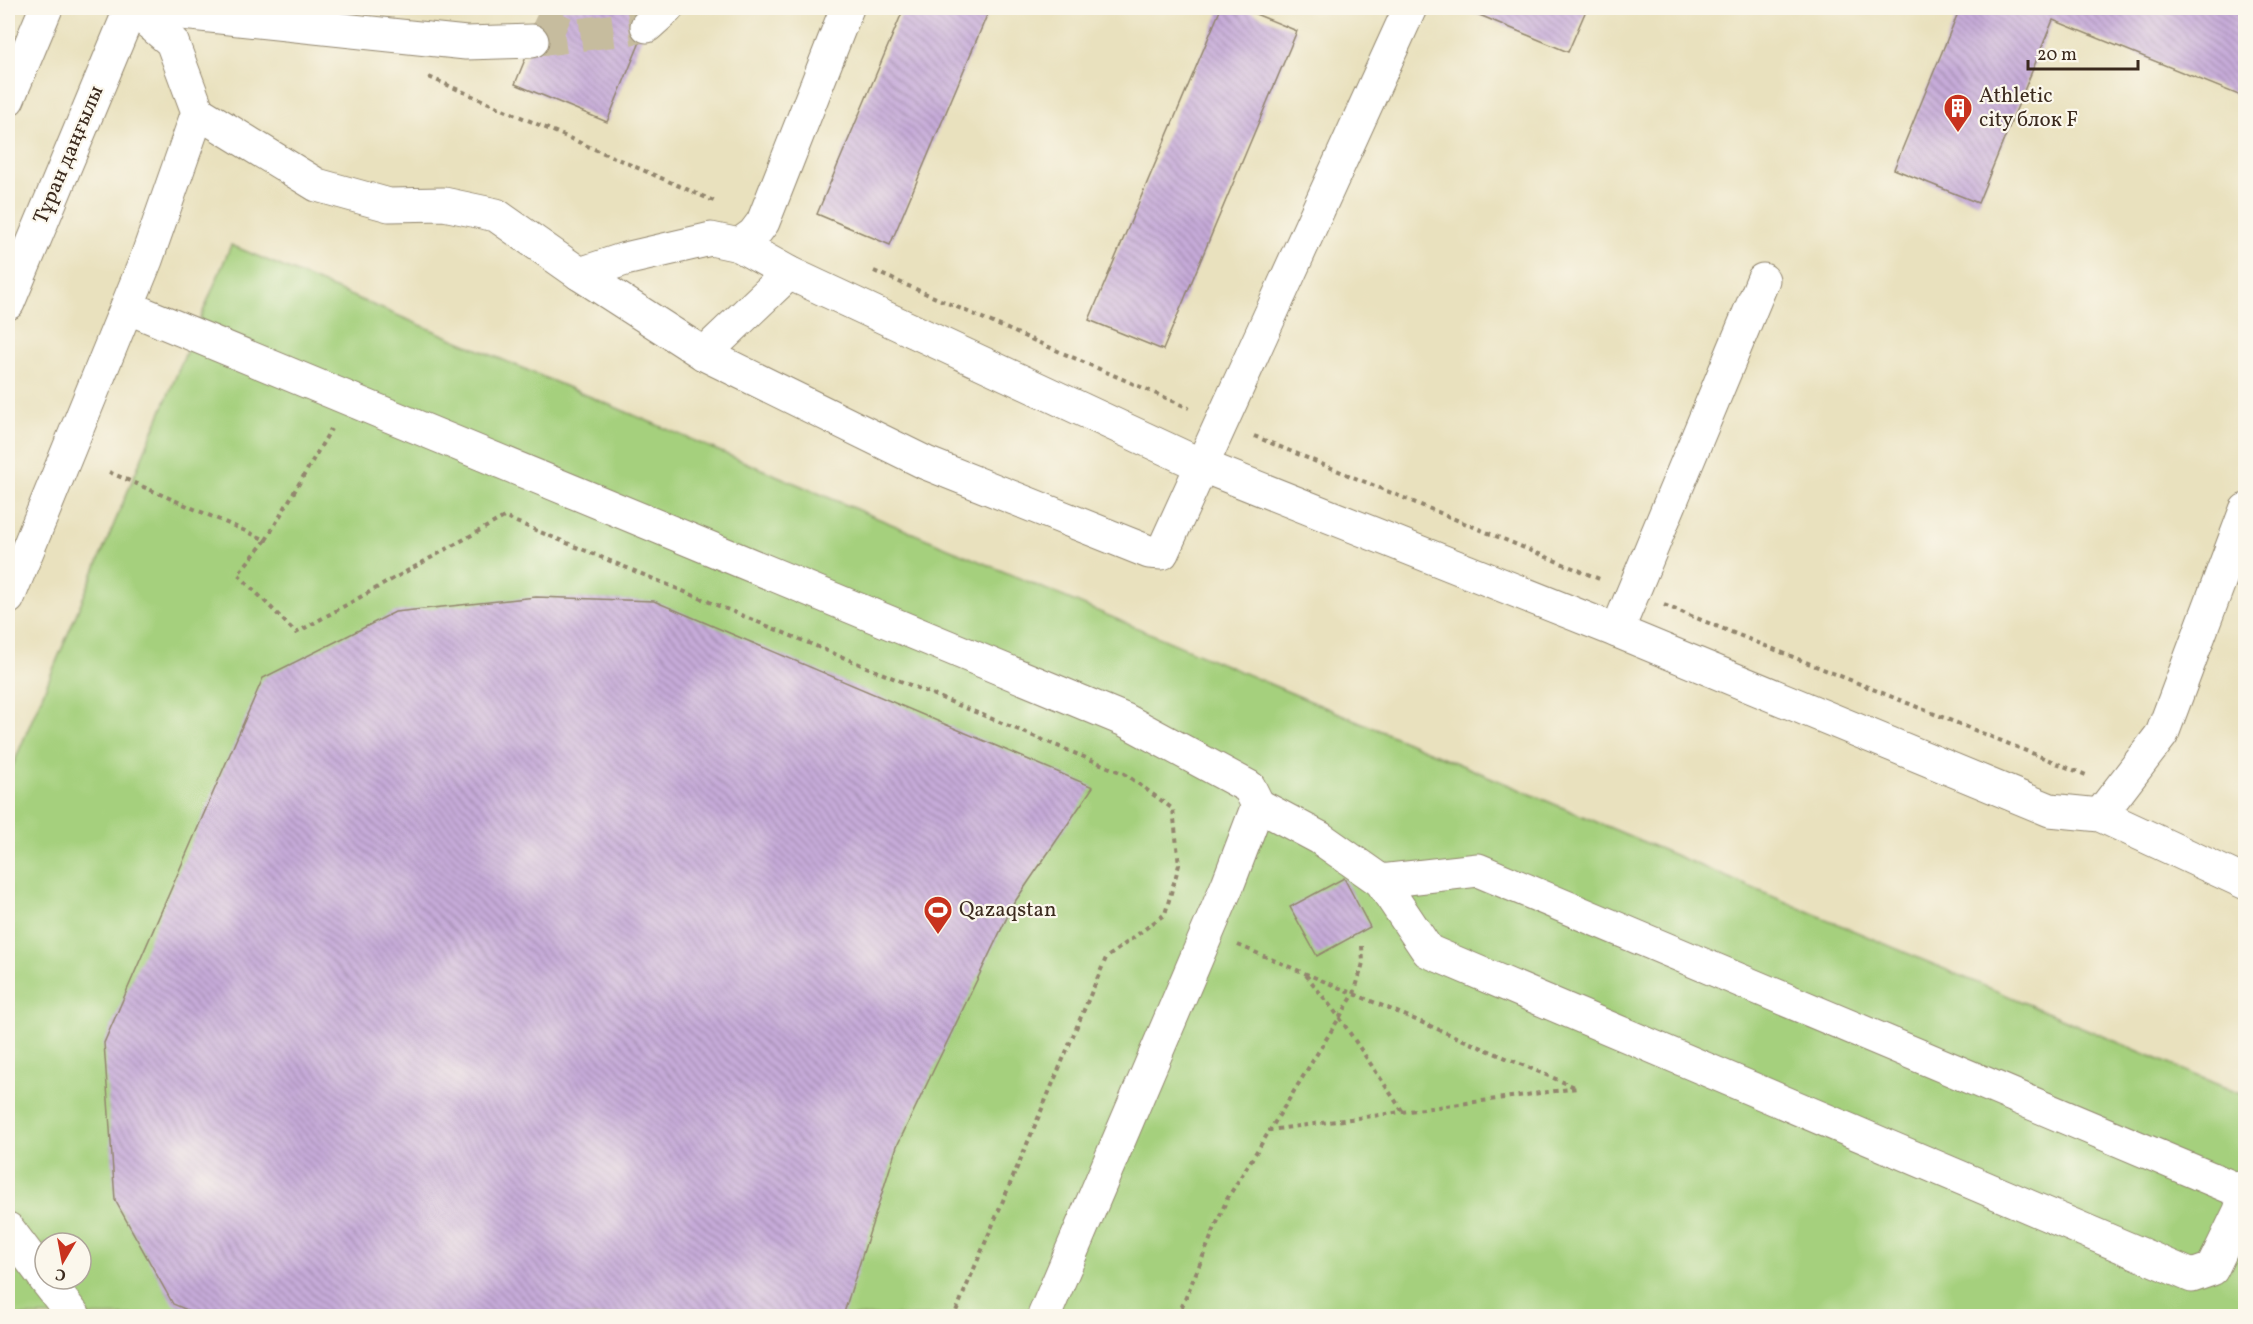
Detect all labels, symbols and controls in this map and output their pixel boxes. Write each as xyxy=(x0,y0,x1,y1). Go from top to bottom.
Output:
scale bar xyxy=(2028,33,2138,71)
text: 20 m xyxy=(2037,43,2077,68)
street label: Тұран даңғылы xyxy=(27,81,111,229)
place label: Athletic city блок F xyxy=(1979,82,2078,135)
building icon: Athletic city блок F xyxy=(1942,92,1974,134)
sports icon: Qazaqstan xyxy=(922,894,954,936)
place label: Qazaqstan xyxy=(959,896,1057,925)
north arrow xyxy=(33,1231,93,1291)
text: С xyxy=(54,1262,68,1286)

